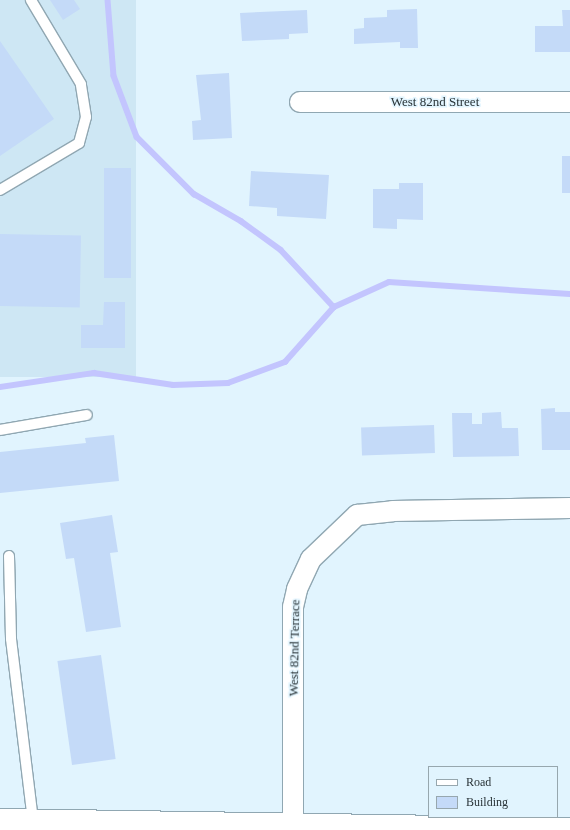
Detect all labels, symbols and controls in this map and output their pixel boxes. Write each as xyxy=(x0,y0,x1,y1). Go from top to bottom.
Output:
street label: West 82nd Street xyxy=(391,94,479,110)
street label: West 82nd Terrace xyxy=(286,599,304,697)
legend xyxy=(428,766,558,818)
text: Road xyxy=(466,775,491,789)
text: Building xyxy=(466,795,508,809)

